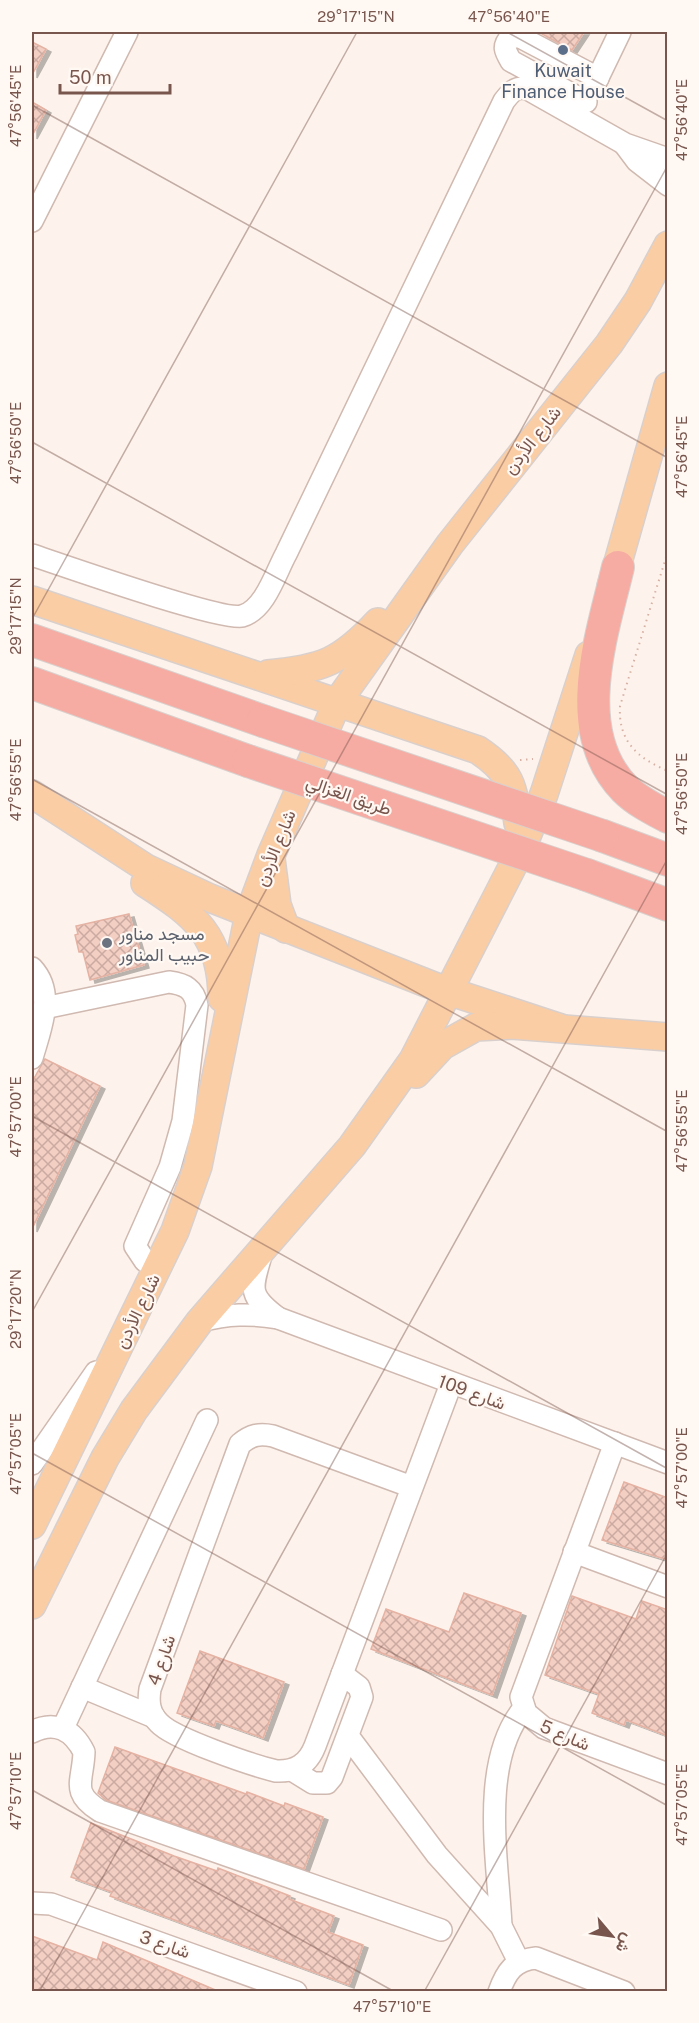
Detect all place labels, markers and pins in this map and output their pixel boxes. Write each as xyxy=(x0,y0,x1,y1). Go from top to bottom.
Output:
marker: Kuwait Finance House xyxy=(556,43,570,57)
place label: Kuwait Finance House xyxy=(501,60,625,102)
place label: مسجد مناور حبيب المناور xyxy=(118,923,210,966)
marker: مسجد مناور حبيب المناور xyxy=(100,936,114,950)

